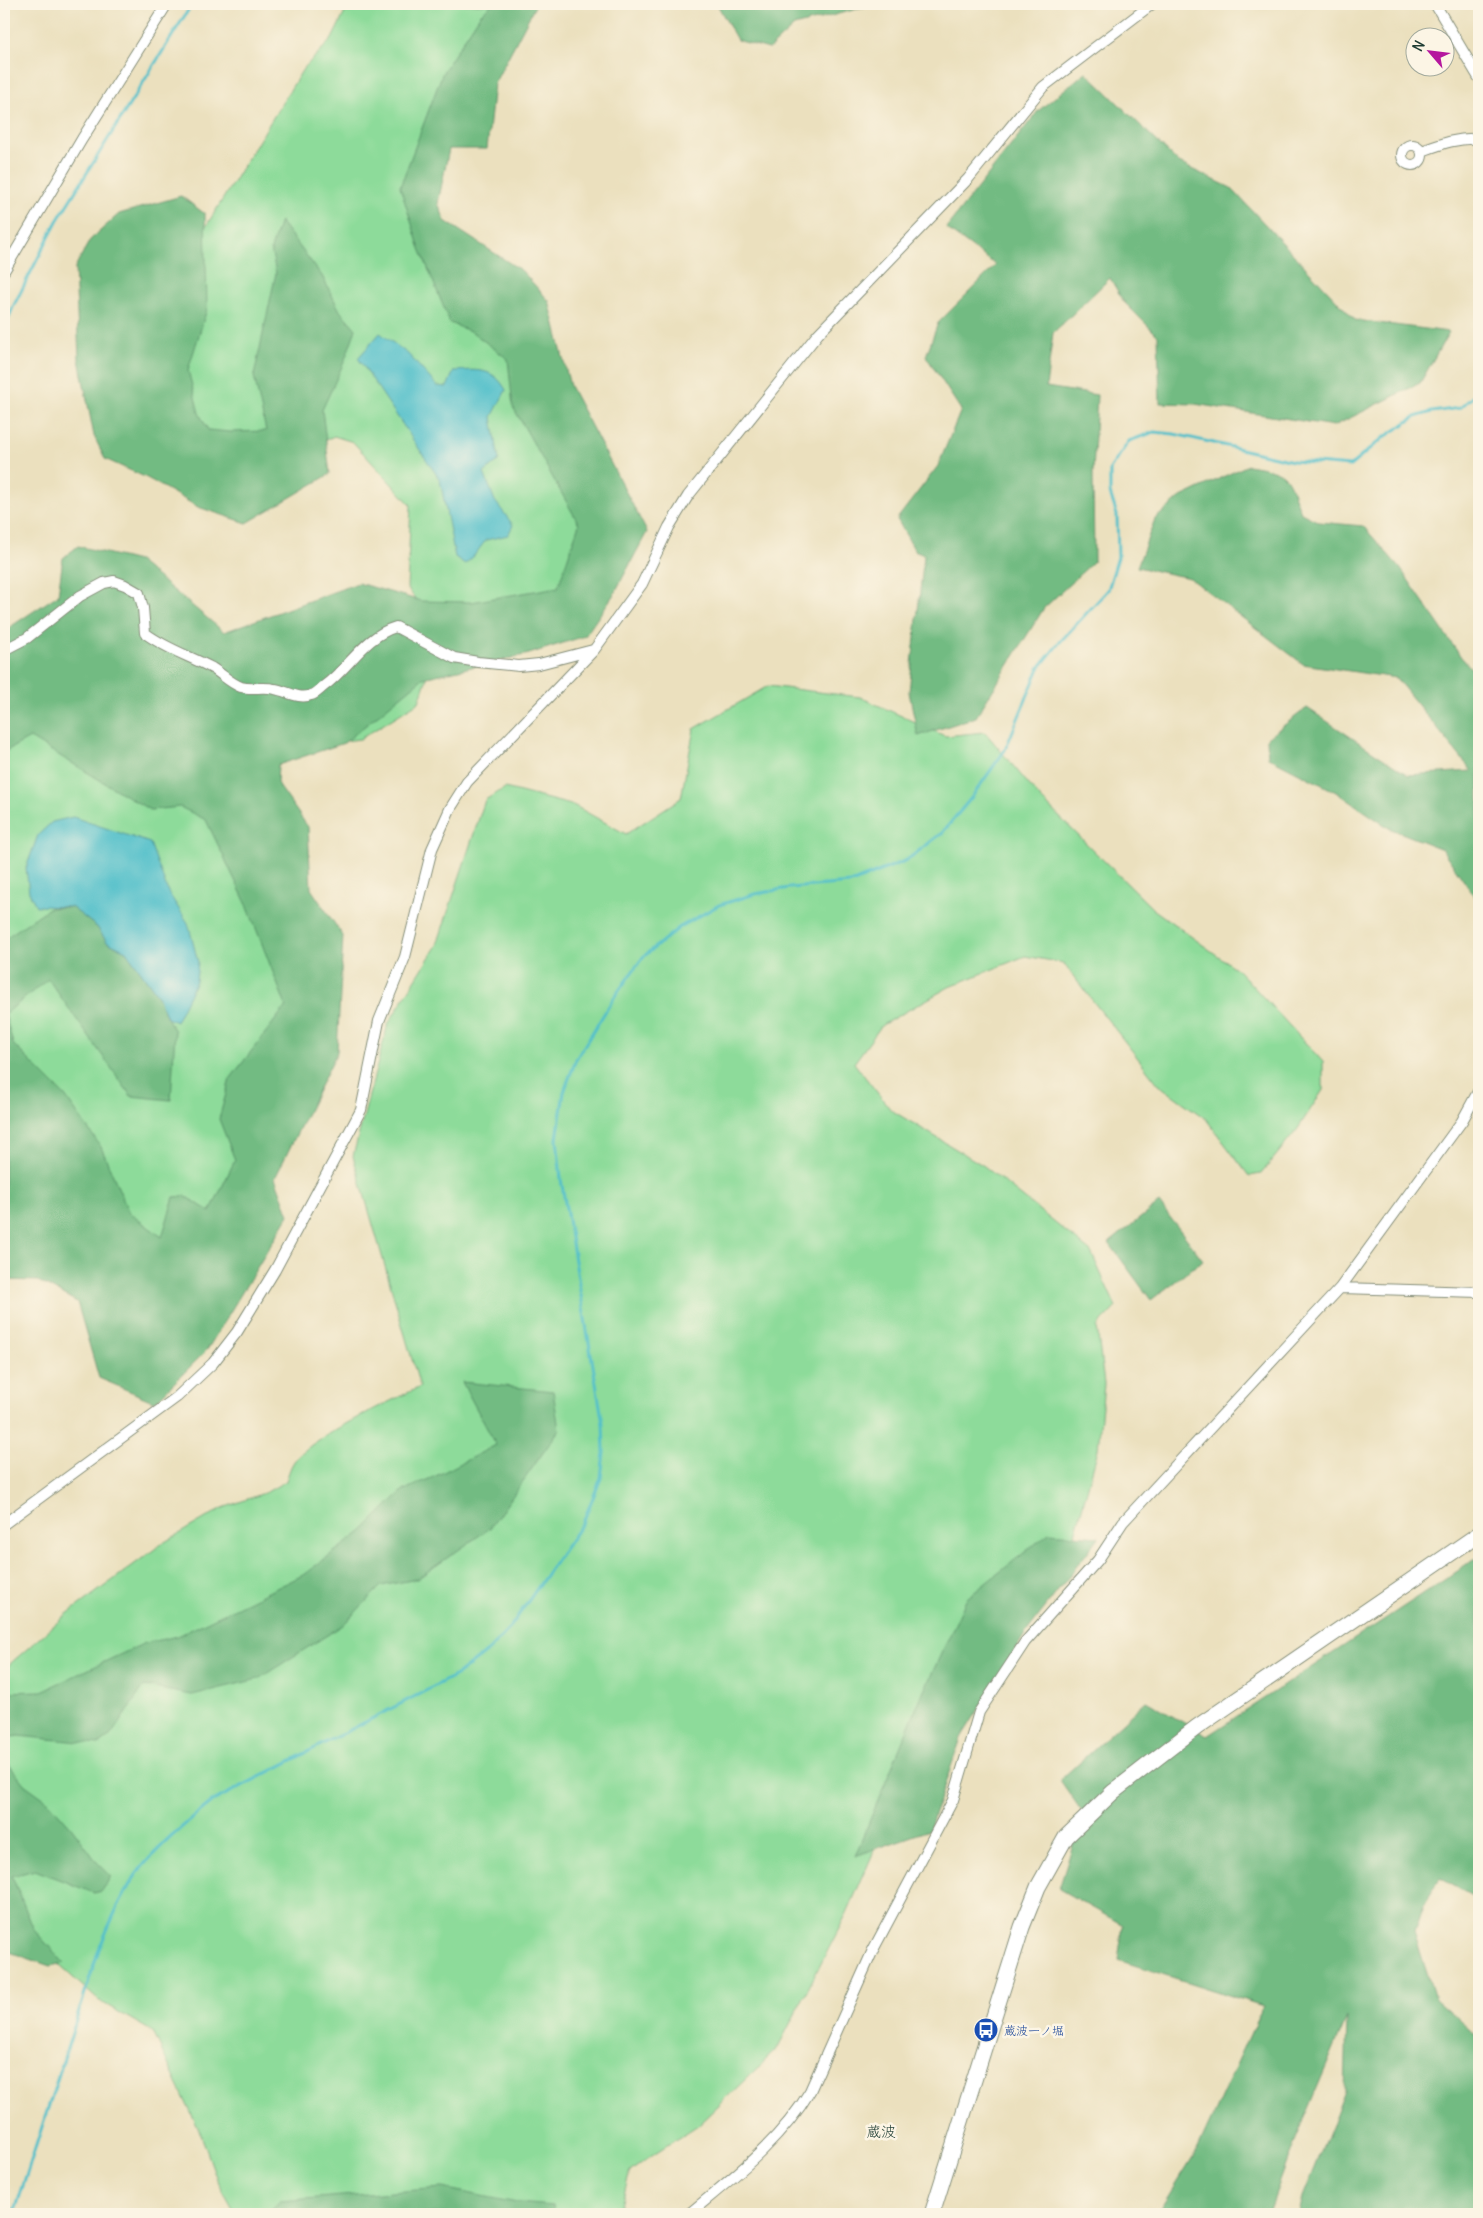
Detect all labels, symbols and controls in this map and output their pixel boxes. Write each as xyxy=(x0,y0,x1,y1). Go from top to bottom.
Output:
north arrow xyxy=(1406,28,1456,78)
text: N xyxy=(1408,37,1429,54)
bus stop icon: 蔵波一ノ堀 xyxy=(973,2017,999,2043)
place label: 蔵波一ノ堀 xyxy=(1004,2023,1064,2038)
district label: 蔵波 xyxy=(866,2122,896,2141)

